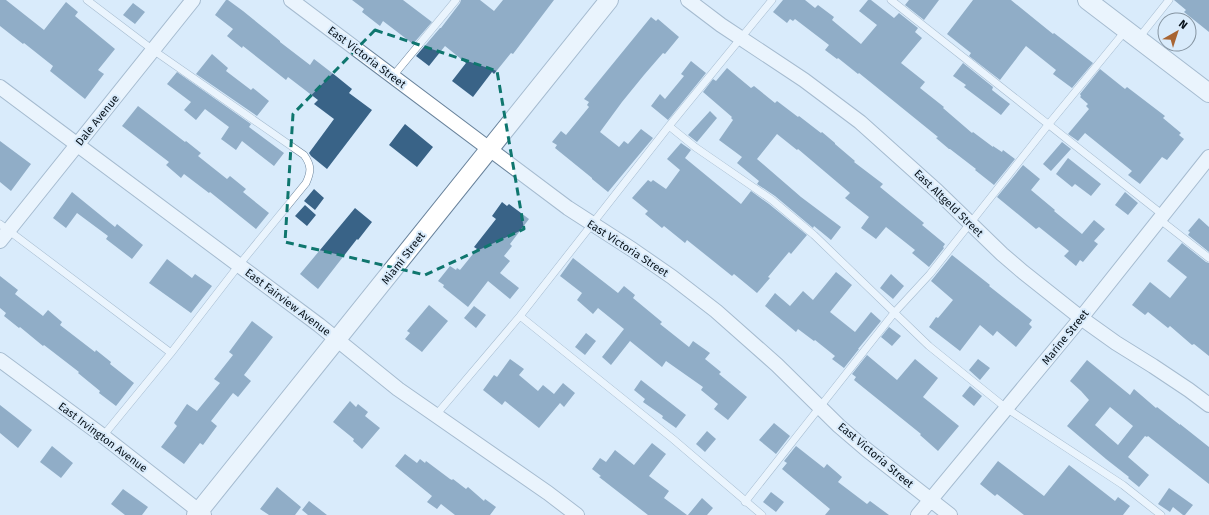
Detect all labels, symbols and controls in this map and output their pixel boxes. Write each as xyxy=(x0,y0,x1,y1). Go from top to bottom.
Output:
north arrow xyxy=(1157,12,1197,52)
text: N xyxy=(1176,17,1190,32)
street label: East Victoria Street xyxy=(325,24,408,91)
street label: Dale Avenue xyxy=(73,92,122,148)
street label: East Altgeld Street xyxy=(911,167,986,240)
street label: East Victoria Street xyxy=(585,217,671,280)
street label: Miami Street xyxy=(379,229,428,287)
street label: East Fairview Avenue xyxy=(242,266,333,339)
street label: Marine Street xyxy=(1039,307,1092,367)
street label: East Irvington Avenue xyxy=(56,400,150,475)
street label: East Victoria Street xyxy=(835,420,916,491)

